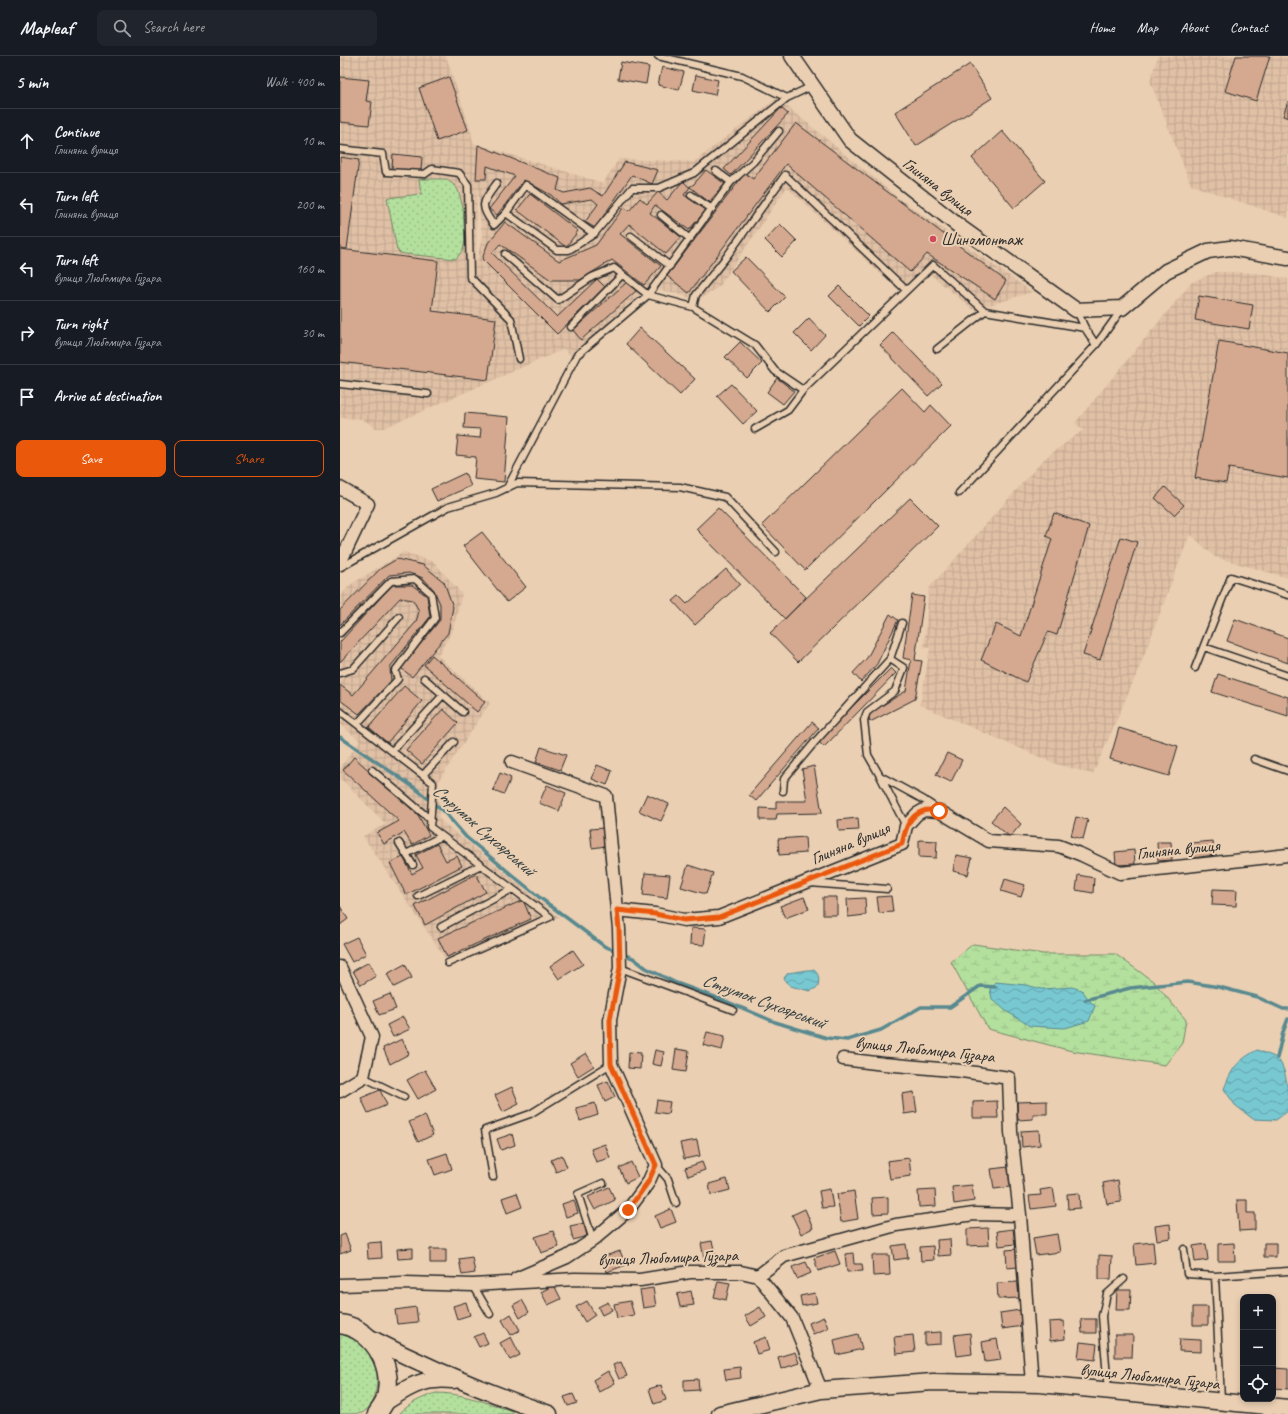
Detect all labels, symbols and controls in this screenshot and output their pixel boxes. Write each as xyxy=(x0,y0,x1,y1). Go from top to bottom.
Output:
search box xyxy=(97,10,377,46)
text: Mapleaf xyxy=(20,16,73,40)
icon: search xyxy=(111,17,133,39)
text: Search here xyxy=(143,18,204,37)
text: Home xyxy=(1089,19,1115,36)
text: Map xyxy=(1137,19,1158,36)
text: About xyxy=(1180,19,1208,36)
text: Contact xyxy=(1230,19,1268,36)
text: 5 min xyxy=(16,72,48,93)
text: Walk · 400 m xyxy=(265,74,324,90)
text: Continue xyxy=(54,123,99,142)
icon: ahead xyxy=(16,130,38,152)
text: 10 m xyxy=(302,133,324,149)
text: Глиняна вулиця xyxy=(54,142,118,158)
street label: Глиняна вулиця xyxy=(898,153,978,221)
text: Turn left xyxy=(54,187,97,206)
icon: left xyxy=(16,194,38,216)
text: 200 m xyxy=(296,197,324,213)
text: Глиняна вулиця xyxy=(54,206,118,222)
place label: Шиномонтаж xyxy=(941,229,1025,250)
marker: Шиномонтаж xyxy=(928,234,938,244)
text: Turn left xyxy=(54,251,97,270)
icon: left xyxy=(16,258,38,280)
text: 160 m xyxy=(296,261,324,277)
text: вулиця Любомира Гузара xyxy=(54,270,161,286)
text: Turn right xyxy=(54,315,107,334)
icon: right xyxy=(16,322,38,344)
text: 30 m xyxy=(302,325,324,341)
text: вулиця Любомира Гузара xyxy=(54,334,161,350)
icon: arrive xyxy=(16,386,38,408)
text: Arrive at destination xyxy=(54,387,161,406)
button: Save xyxy=(16,440,166,477)
button: Share xyxy=(174,440,324,477)
water label: Струмок Сухоярський xyxy=(428,779,543,883)
route start xyxy=(930,802,948,820)
street label: Глиняна вулиця xyxy=(808,817,894,869)
street label: Глиняна вулиця xyxy=(1136,835,1222,864)
water label: Струмок Сухоярський xyxy=(700,969,832,1035)
street label: вулиця Любомира Гузара xyxy=(854,1032,997,1068)
route end xyxy=(619,1201,637,1219)
street label: вулиця Любомира Гузара xyxy=(598,1245,740,1271)
map controls xyxy=(1240,1294,1276,1402)
button: + xyxy=(1240,1294,1276,1330)
button: − xyxy=(1240,1330,1276,1366)
street label: вулиця Любомира Гузара xyxy=(1079,1359,1222,1395)
button: locate xyxy=(1240,1366,1276,1402)

